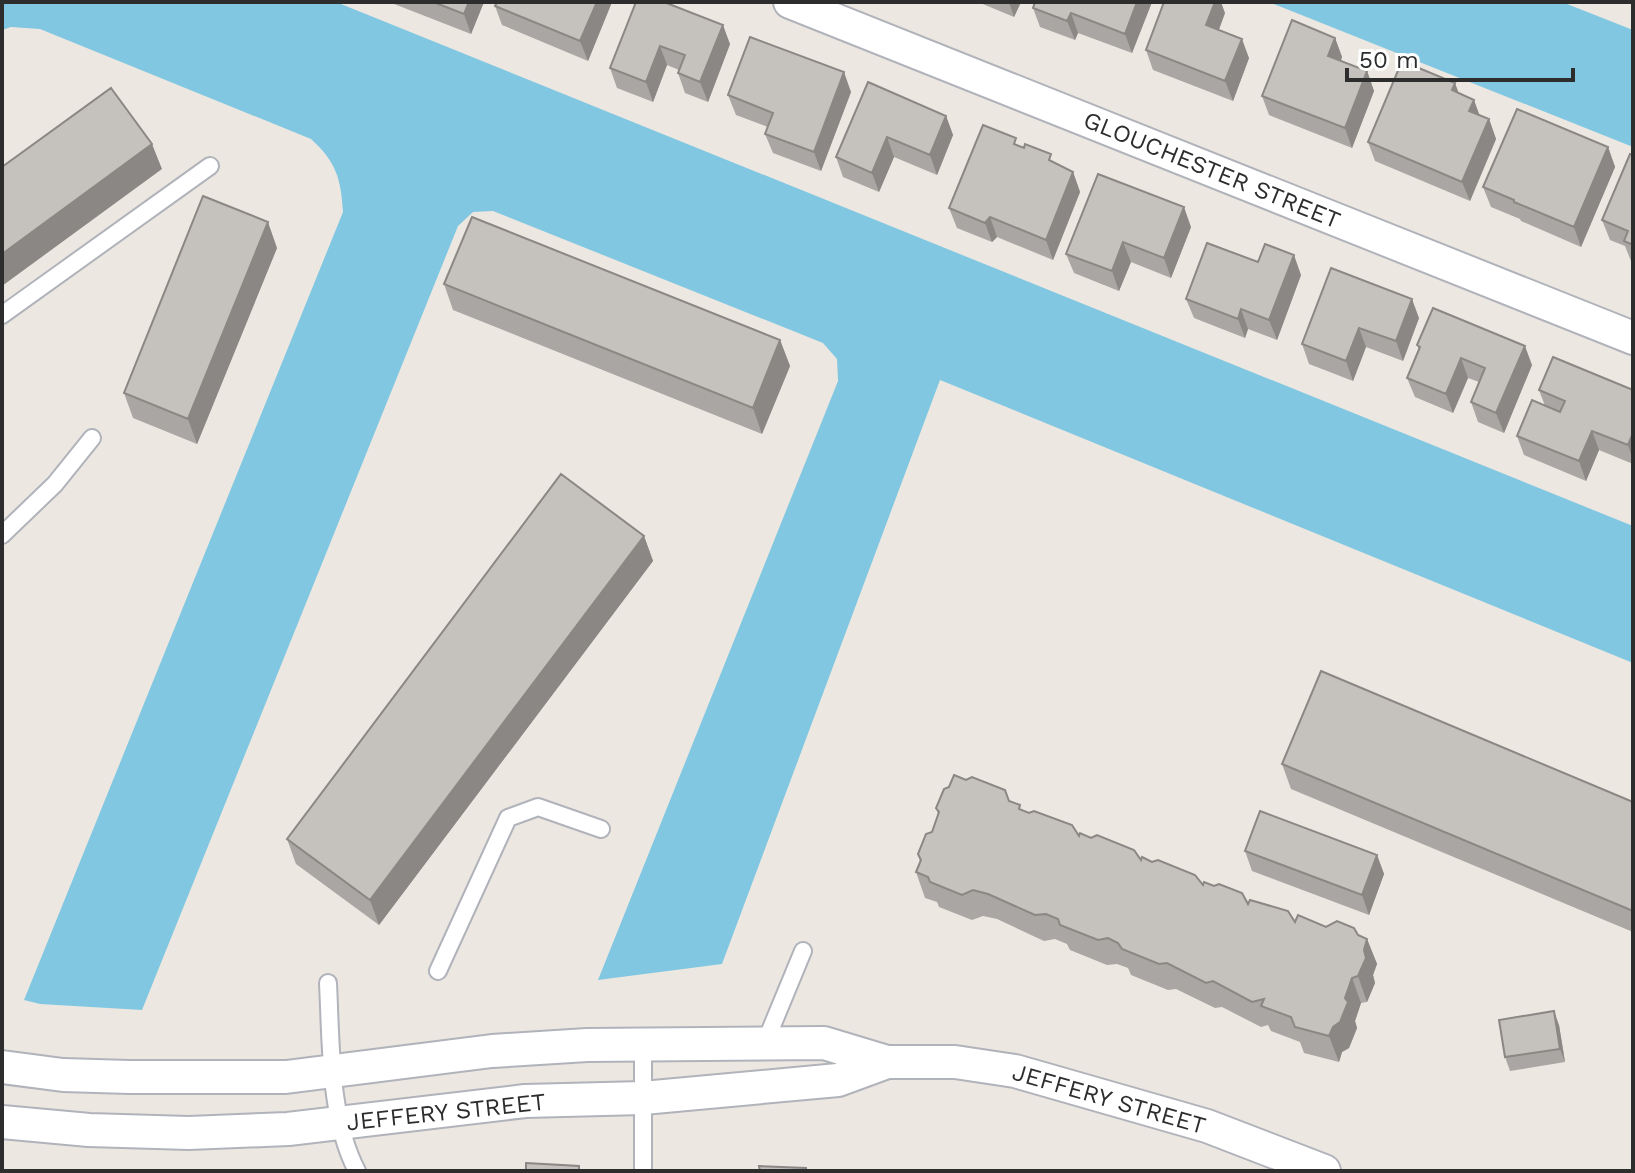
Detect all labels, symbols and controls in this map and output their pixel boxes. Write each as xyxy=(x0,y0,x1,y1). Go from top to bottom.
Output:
scale bar xyxy=(1347,32,1573,82)
text: 50 m xyxy=(1359,46,1419,74)
street label: GLOUCHESTER STREET xyxy=(1080,106,1344,234)
street label: JEFFERY STREET xyxy=(1009,1058,1209,1140)
street label: JEFFERY STREET xyxy=(345,1088,547,1136)

